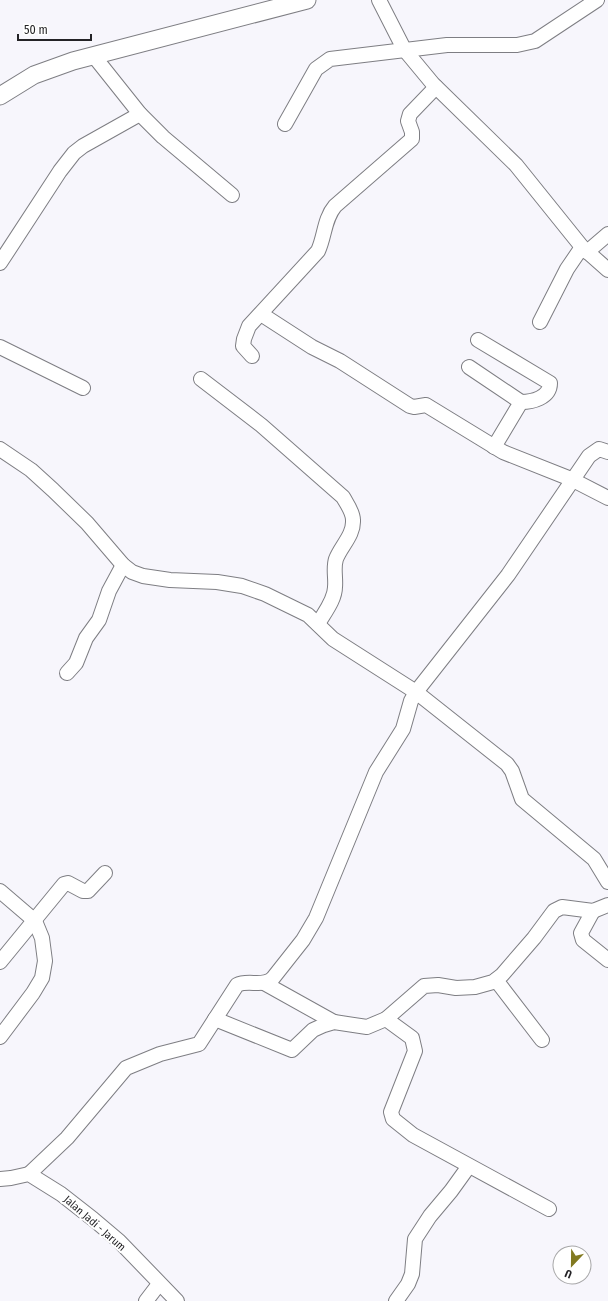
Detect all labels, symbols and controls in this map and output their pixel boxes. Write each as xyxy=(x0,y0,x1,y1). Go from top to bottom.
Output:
scale bar xyxy=(18,16,91,42)
text: 50 m xyxy=(24,23,48,37)
street label: Jalan Jadi - Jarum xyxy=(61,1193,128,1254)
north arrow xyxy=(552,1245,592,1285)
text: U xyxy=(563,1267,574,1281)

